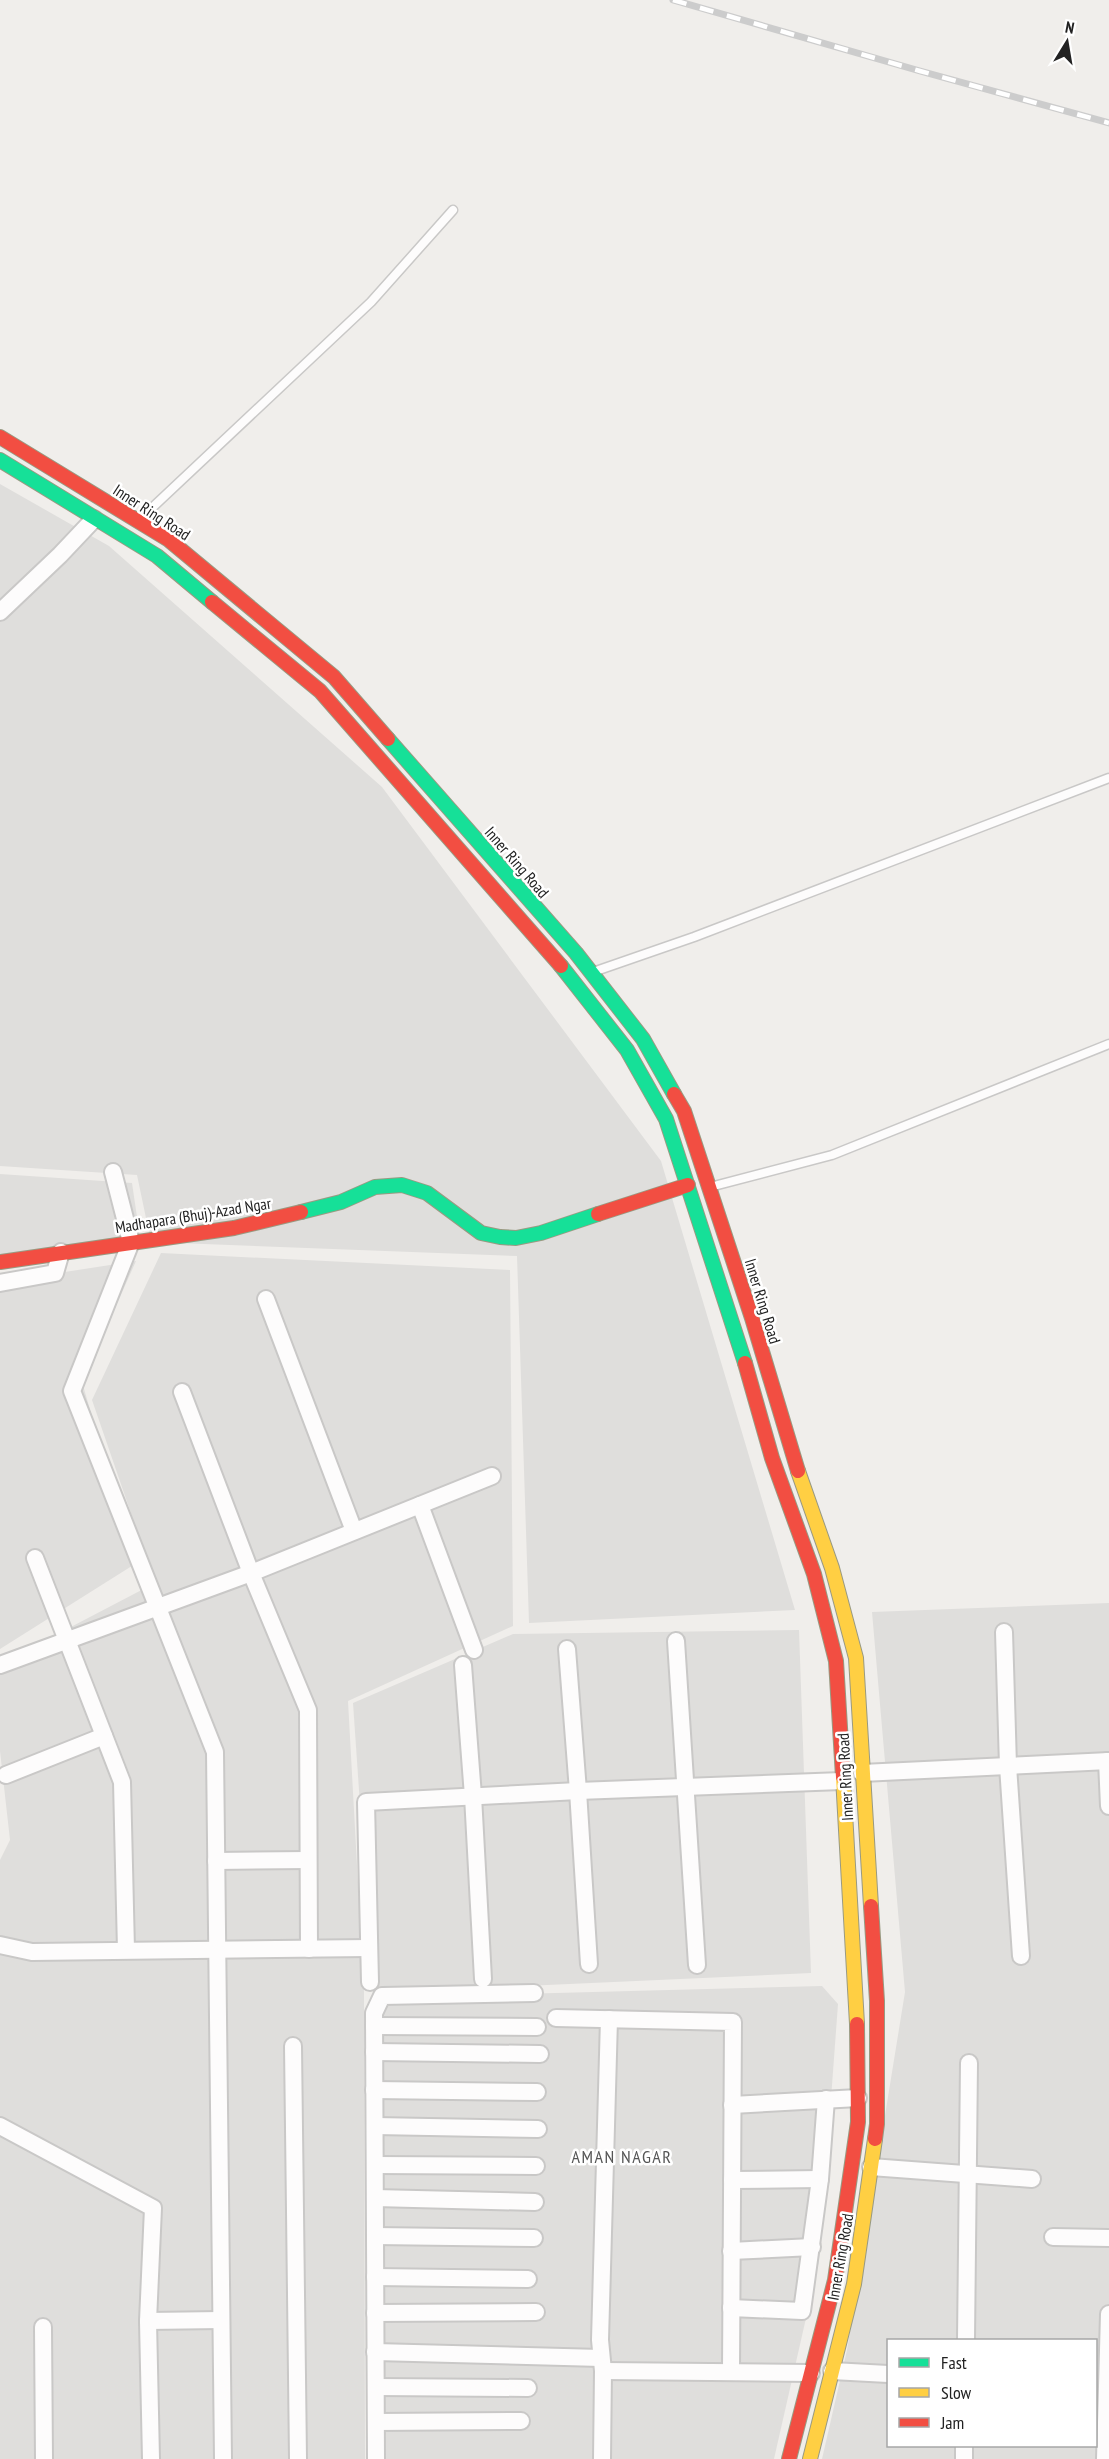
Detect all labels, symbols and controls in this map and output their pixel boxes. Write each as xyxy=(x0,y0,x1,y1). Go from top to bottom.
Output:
north arrow xyxy=(1037,12,1097,72)
text: N xyxy=(1064,17,1076,38)
street label: Inner Ring Road xyxy=(110,480,194,544)
street label: Inner Ring Road xyxy=(481,822,553,902)
street label: Madhapara (Bhuj)-Azad Ngar xyxy=(114,1193,273,1237)
street label: Inner Ring Road xyxy=(741,1256,785,1346)
street label: Inner Ring Road xyxy=(833,1732,857,1821)
district label: AMAN NAGAR xyxy=(572,2145,672,2168)
street label: Inner Ring Road xyxy=(823,2212,857,2302)
legend xyxy=(887,2339,1097,2447)
text: Fast xyxy=(941,2351,967,2374)
text: Slow xyxy=(941,2381,972,2404)
text: Jam xyxy=(940,2411,964,2434)

